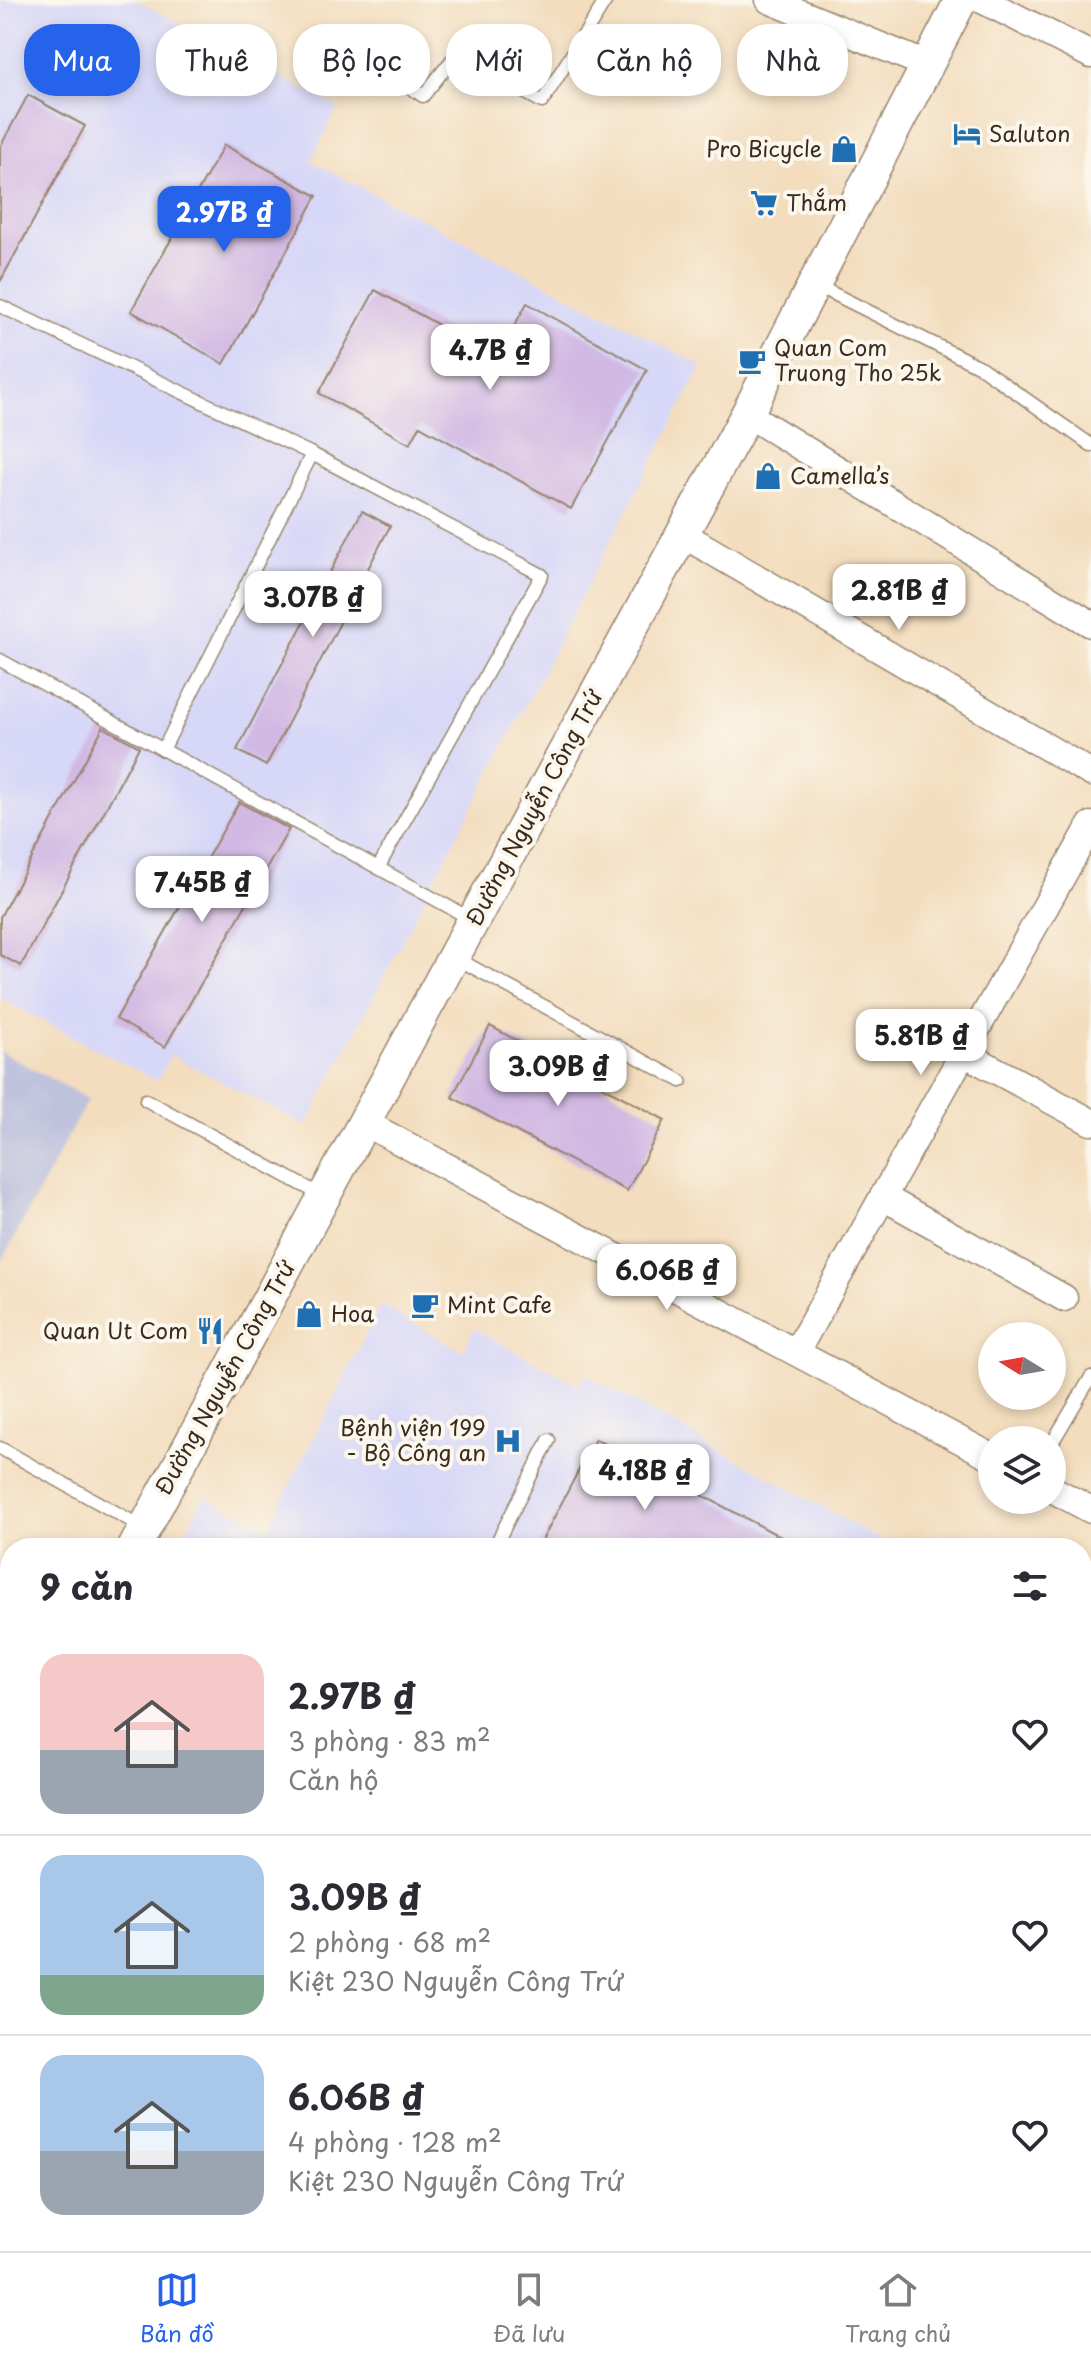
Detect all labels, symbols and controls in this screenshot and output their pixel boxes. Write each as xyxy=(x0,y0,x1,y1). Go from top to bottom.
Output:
chip: Mua xyxy=(24,24,140,96)
chip: Thuê xyxy=(156,24,277,96)
chip: Bộ lọc xyxy=(293,24,430,96)
chip: Mới xyxy=(446,24,552,96)
chip: Căn hộ xyxy=(568,24,721,96)
chip: Nhà xyxy=(737,24,848,96)
place label: Saluton xyxy=(989,116,1070,149)
hotel icon: Saluton xyxy=(952,119,982,149)
place label: Pro Bicycle xyxy=(706,131,822,164)
shop icon: Pro Bicycle xyxy=(829,134,859,164)
place label: Thắm xyxy=(786,185,847,218)
pin: 2.97B ₫ xyxy=(150,186,298,254)
supermarket icon: Thắm xyxy=(749,188,779,218)
text: 2.97B ₫ xyxy=(176,192,272,231)
pin: 4.7B ₫ xyxy=(425,324,555,392)
text: 4.7B ₫ xyxy=(449,330,531,369)
place label: Quan Com Truong Tho 25k xyxy=(774,330,942,388)
cafe icon: Quan Com Truong Tho 25k xyxy=(737,346,767,376)
place label: Camella’s xyxy=(790,458,889,491)
shop icon: Camella’s xyxy=(753,461,783,491)
pin: 2.81B ₫ xyxy=(825,564,973,632)
text: 2.81B ₫ xyxy=(851,570,947,609)
pin: 3.07B ₫ xyxy=(239,571,387,639)
text: 3.07B ₫ xyxy=(263,577,363,616)
street label: Đường Nguyễn Công Trứ xyxy=(456,682,610,931)
pin: 7.45B ₫ xyxy=(128,856,276,924)
text: 7.45B ₫ xyxy=(154,862,250,901)
pin: 5.81B ₫ xyxy=(847,1009,995,1077)
text: 5.81B ₫ xyxy=(874,1015,968,1054)
pin: 3.09B ₫ xyxy=(484,1040,632,1108)
text: 3.09B ₫ xyxy=(508,1046,608,1085)
pin: 6.06B ₫ xyxy=(593,1244,741,1312)
text: 6.06B ₫ xyxy=(615,1250,719,1289)
street label: Đường Nguyễn Công Trứ xyxy=(146,1253,303,1500)
place label: Mint Cafe xyxy=(447,1287,552,1320)
cafe icon: Mint Cafe xyxy=(410,1290,440,1320)
place label: Hoa xyxy=(331,1296,374,1329)
shop icon: Hoa xyxy=(294,1299,324,1329)
place label: Quan Ut Com xyxy=(43,1313,188,1346)
restaurant icon: Quan Ut Com xyxy=(195,1316,225,1346)
north arrow xyxy=(978,1322,1066,1410)
map controls xyxy=(978,1322,1066,1514)
place label: Bệnh viện 199 - Bộ Công an xyxy=(340,1410,486,1468)
hospital icon: Bệnh viện 199 - Bộ Công an xyxy=(493,1426,523,1456)
button: layers xyxy=(978,1426,1066,1514)
pin: 4.18B ₫ xyxy=(571,1444,719,1512)
text: 4.18B ₫ xyxy=(598,1450,692,1489)
text: 9 căn xyxy=(40,1560,134,1612)
icon: filters xyxy=(1008,1564,1052,1608)
text: 2.97B ₫ xyxy=(288,1669,415,1721)
icon: home xyxy=(104,1686,200,1782)
icon: heart xyxy=(1008,1712,1052,1756)
text: 3 phòng · 83 m² xyxy=(288,1721,491,1760)
text: Căn hộ xyxy=(288,1760,378,1799)
text: 3.09B ₫ xyxy=(288,1870,420,1922)
icon: home xyxy=(104,1887,200,1983)
icon: heart xyxy=(1008,1913,1052,1957)
text: 2 phòng · 68 m² xyxy=(288,1922,491,1961)
text: Kiệt 230 Nguyễn Công Trứ xyxy=(288,1961,623,2000)
text: 6.06B ₫ xyxy=(288,2070,423,2122)
icon: home xyxy=(104,2087,200,2183)
icon: heart xyxy=(1008,2113,1052,2157)
text: 4 phòng · 128 m² xyxy=(288,2122,502,2161)
text: Kiệt 230 Nguyễn Công Trứ xyxy=(288,2161,623,2200)
tab: Bản đồ xyxy=(140,2268,214,2349)
tab: Đã lưu xyxy=(493,2268,565,2349)
tab: Trang chủ xyxy=(845,2268,951,2349)

